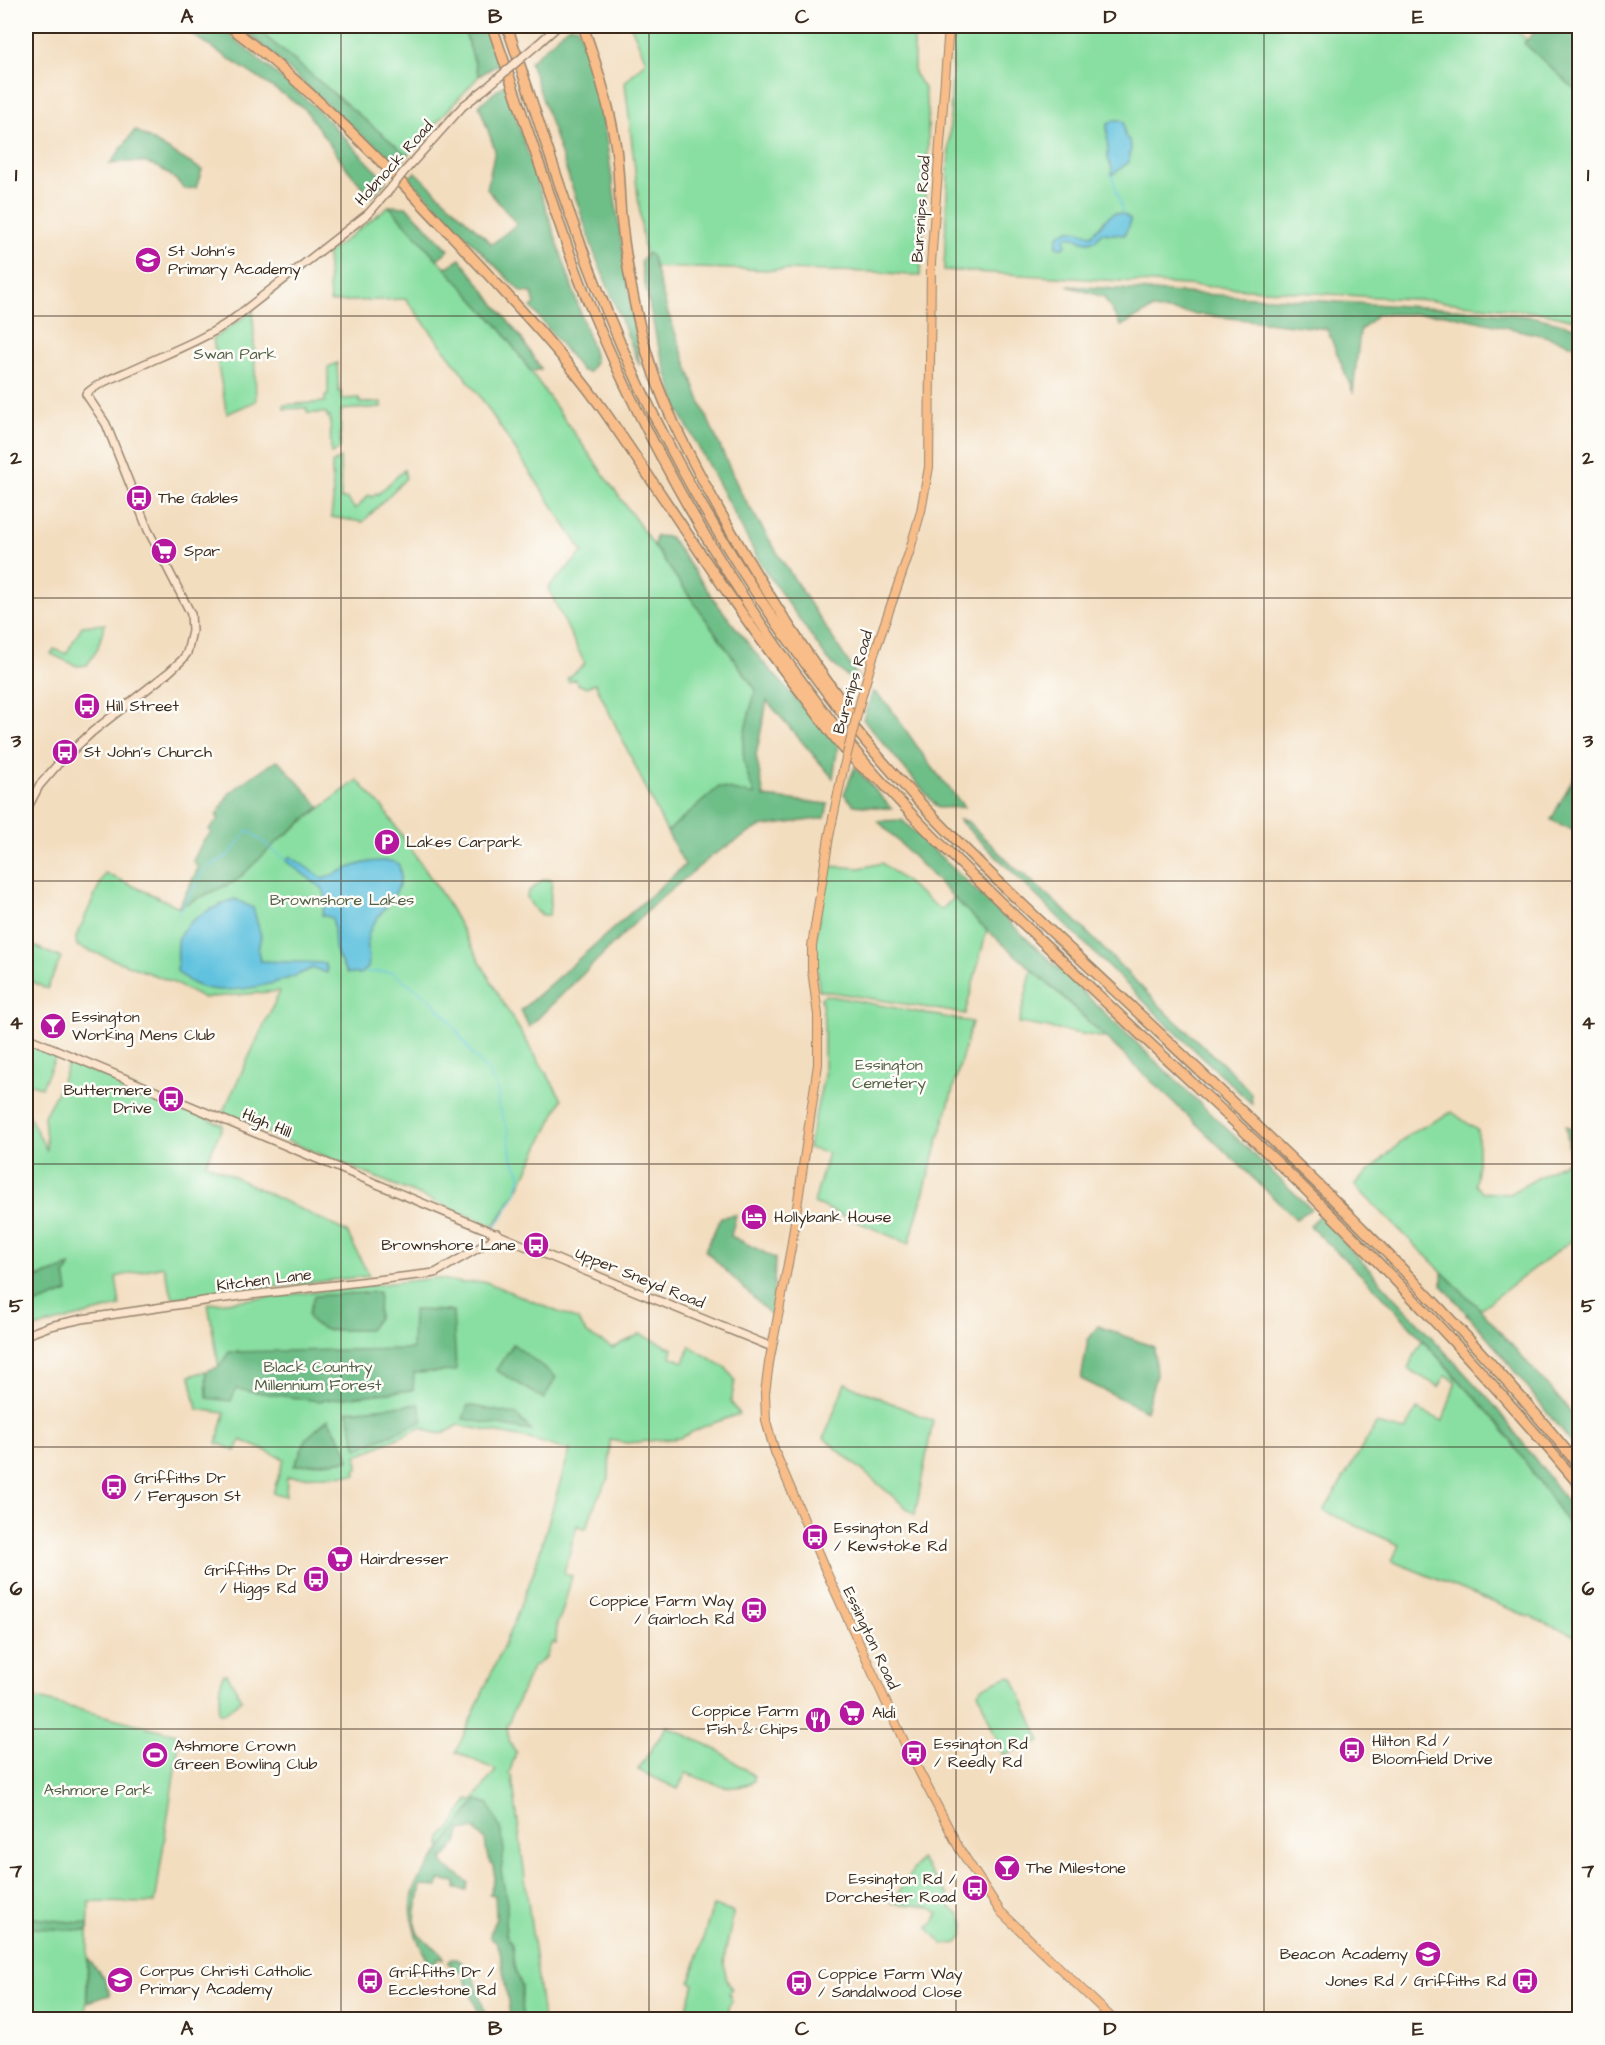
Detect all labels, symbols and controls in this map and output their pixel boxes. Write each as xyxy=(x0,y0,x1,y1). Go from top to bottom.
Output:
text: A xyxy=(181,3,194,31)
text: B xyxy=(488,3,503,31)
text: C xyxy=(795,3,810,31)
text: D xyxy=(1104,3,1117,31)
text: E xyxy=(1412,3,1424,31)
street label: Hobnock Road xyxy=(350,116,438,210)
street label: Bursnips Road xyxy=(906,155,936,263)
text: 1 xyxy=(15,161,18,189)
text: 1 xyxy=(1587,161,1590,189)
place label: St John's Primary Academy xyxy=(168,240,301,281)
school or university icon: St John's Primary Academy xyxy=(133,245,163,275)
park label: Swan Park xyxy=(194,343,277,365)
text: 2 xyxy=(9,444,22,472)
text: 2 xyxy=(1581,444,1594,472)
bus stop icon: The Gables xyxy=(124,483,154,513)
place label: The Gables xyxy=(158,487,238,509)
supermarket icon: Spar xyxy=(149,536,179,566)
place label: Spar xyxy=(184,540,220,562)
street label: Bursnips Road xyxy=(828,628,878,736)
bus stop icon: Hill Street xyxy=(72,691,102,721)
place label: Hill Street xyxy=(106,695,179,717)
text: 3 xyxy=(10,727,22,755)
text: 3 xyxy=(1582,727,1594,755)
bus stop icon: St John's Church xyxy=(50,737,80,767)
place label: St John's Church xyxy=(84,741,212,763)
parking icon: Lakes Carpark xyxy=(372,827,402,857)
place label: Lakes Carpark xyxy=(406,831,522,853)
park label: Brownshore Lakes xyxy=(270,889,414,911)
place label: Essington Working Mens Club xyxy=(72,1006,215,1047)
text: 4 xyxy=(9,1009,23,1037)
text: 4 xyxy=(1581,1009,1595,1037)
bar icon: Essington Working Mens Club xyxy=(38,1011,68,1041)
park label: Essington Cemetery xyxy=(852,1054,926,1095)
place label: Buttermere Drive xyxy=(63,1079,152,1119)
bus stop icon: Buttermere Drive xyxy=(156,1084,186,1114)
street label: High Hill xyxy=(238,1103,295,1144)
hotel icon: Hollybank House xyxy=(739,1202,769,1232)
place label: Hollybank House xyxy=(774,1206,892,1229)
bus stop icon: Brownshore Lane xyxy=(521,1230,551,1260)
place label: Brownshore Lane xyxy=(381,1234,516,1256)
street label: Upper Sneyd Road xyxy=(572,1242,708,1315)
street label: Kitchen Lane xyxy=(215,1263,313,1297)
text: 5 xyxy=(9,1292,24,1320)
text: 5 xyxy=(1581,1292,1596,1320)
park label: Black Country Millennium Forest xyxy=(255,1356,382,1396)
place label: Griffiths Dr / Ferguson St xyxy=(134,1467,241,1508)
bus stop icon: Griffiths Dr / Ferguson St xyxy=(99,1472,129,1502)
place label: Essington Rd / Kewstoke Rd xyxy=(834,1517,947,1557)
bus stop icon: Essington Rd / Kewstoke Rd xyxy=(800,1522,830,1552)
supermarket icon: Hairdresser xyxy=(325,1544,355,1574)
place label: Hairdresser xyxy=(360,1548,448,1570)
place label: Griffiths Dr / Higgs Rd xyxy=(204,1559,296,1600)
bus stop icon: Griffiths Dr / Higgs Rd xyxy=(301,1564,331,1594)
text: 6 xyxy=(10,1575,23,1603)
text: 6 xyxy=(1582,1575,1595,1603)
street label: Essington Road xyxy=(837,1583,904,1693)
place label: Coppice Farm Way / Gairloch Rd xyxy=(589,1590,734,1630)
bus stop icon: Coppice Farm Way / Gairloch Rd xyxy=(739,1595,769,1625)
supermarket icon: Aldi xyxy=(837,1698,867,1728)
place label: Coppice Farm Fish & Chips xyxy=(692,1700,799,1740)
place label: Aldi xyxy=(872,1702,896,1724)
restaurant icon: Coppice Farm Fish & Chips xyxy=(803,1705,833,1735)
place label: Hilton Rd / Bloomfield Drive xyxy=(1372,1730,1493,1770)
place label: Essington Rd / Reedly Rd xyxy=(934,1733,1028,1774)
place label: Ashmore Crown Green Bowling Club xyxy=(174,1735,318,1776)
bus stop icon: Hilton Rd / Bloomfield Drive xyxy=(1337,1735,1367,1765)
bus stop icon: Essington Rd / Reedly Rd xyxy=(899,1738,929,1768)
sports icon: Ashmore Crown Green Bowling Club xyxy=(140,1740,170,1770)
park label: Ashmore Park xyxy=(44,1779,152,1801)
bar icon: The Milestone xyxy=(992,1853,1022,1883)
text: 7 xyxy=(9,1857,23,1885)
place label: The Milestone xyxy=(1026,1857,1126,1879)
text: 7 xyxy=(1581,1857,1595,1885)
place label: Essington Rd / Dorchester Road xyxy=(826,1868,956,1908)
bus stop icon: Essington Rd / Dorchester Road xyxy=(960,1873,990,1903)
school or university icon: Beacon Academy xyxy=(1413,1939,1443,1969)
place label: Beacon Academy xyxy=(1280,1943,1408,1966)
place label: Corpus Christi Catholic Primary Academy xyxy=(140,1960,312,2001)
place label: Griffiths Dr / Ecclestone Rd xyxy=(389,1961,496,2001)
place label: Coppice Farm Way / Sandalwood Close xyxy=(818,1963,963,2003)
school or university icon: Corpus Christi Catholic Primary Academy xyxy=(105,1965,135,1995)
bus stop icon: Griffiths Dr / Ecclestone Rd xyxy=(355,1966,385,1996)
bus stop icon: Jones Rd / Griffiths Rd xyxy=(1510,1966,1540,1996)
bus stop icon: Coppice Farm Way / Sandalwood Close xyxy=(784,1968,814,1998)
place label: Jones Rd / Griffiths Rd xyxy=(1326,1970,1506,1992)
text: A xyxy=(181,2015,194,2043)
text: B xyxy=(488,2015,503,2043)
text: C xyxy=(795,2015,810,2043)
text: D xyxy=(1104,2015,1117,2043)
text: E xyxy=(1412,2015,1424,2043)

